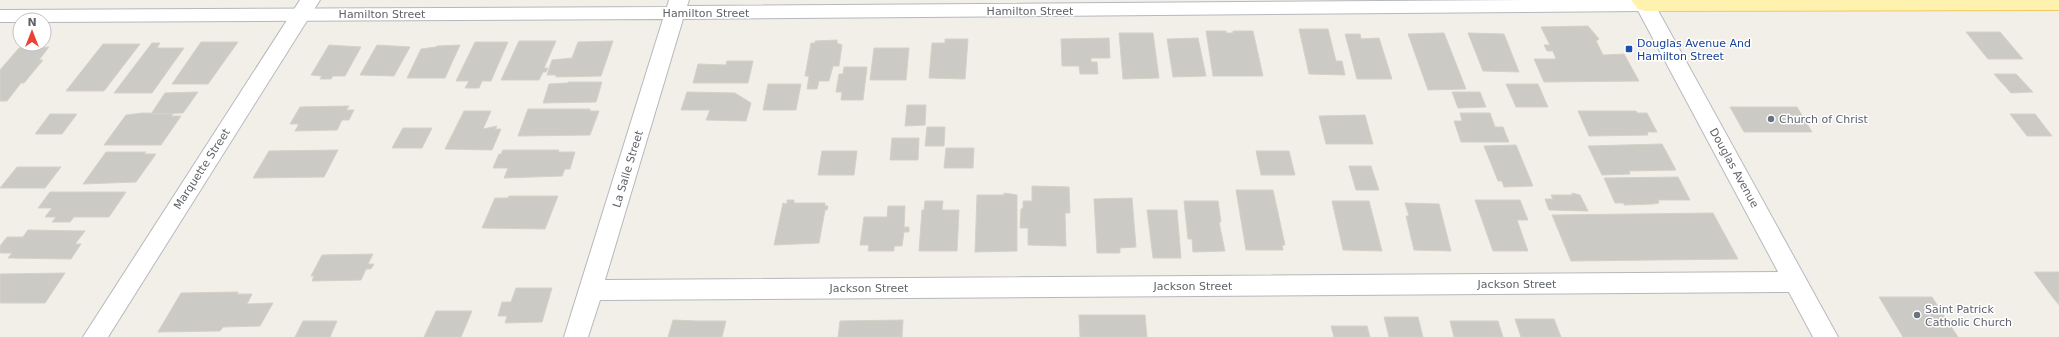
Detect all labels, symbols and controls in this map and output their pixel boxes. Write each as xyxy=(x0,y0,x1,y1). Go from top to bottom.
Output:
street label: Hamilton Street xyxy=(987,5,1074,18)
street label: Hamilton Street xyxy=(663,7,750,20)
street label: Hamilton Street xyxy=(339,8,426,21)
north arrow xyxy=(12,12,52,52)
text: N xyxy=(27,16,37,29)
place label: Douglas Avenue And Hamilton Street xyxy=(1637,37,1751,63)
marker: Douglas Avenue And Hamilton Street xyxy=(1624,44,1634,54)
place label: Church of Christ xyxy=(1779,113,1868,126)
marker: Church of Christ xyxy=(1766,114,1776,124)
street label: Marquette Street xyxy=(171,126,233,212)
street label: Douglas Avenue xyxy=(1707,126,1761,210)
street label: La Salle Street xyxy=(610,128,646,209)
street label: Jackson Street xyxy=(1477,278,1557,291)
street label: Jackson Street xyxy=(1153,280,1233,293)
street label: Jackson Street xyxy=(829,282,909,295)
place label: Saint Patrick Catholic Church xyxy=(1925,303,2012,329)
marker: Saint Patrick Catholic Church xyxy=(1912,310,1922,320)

